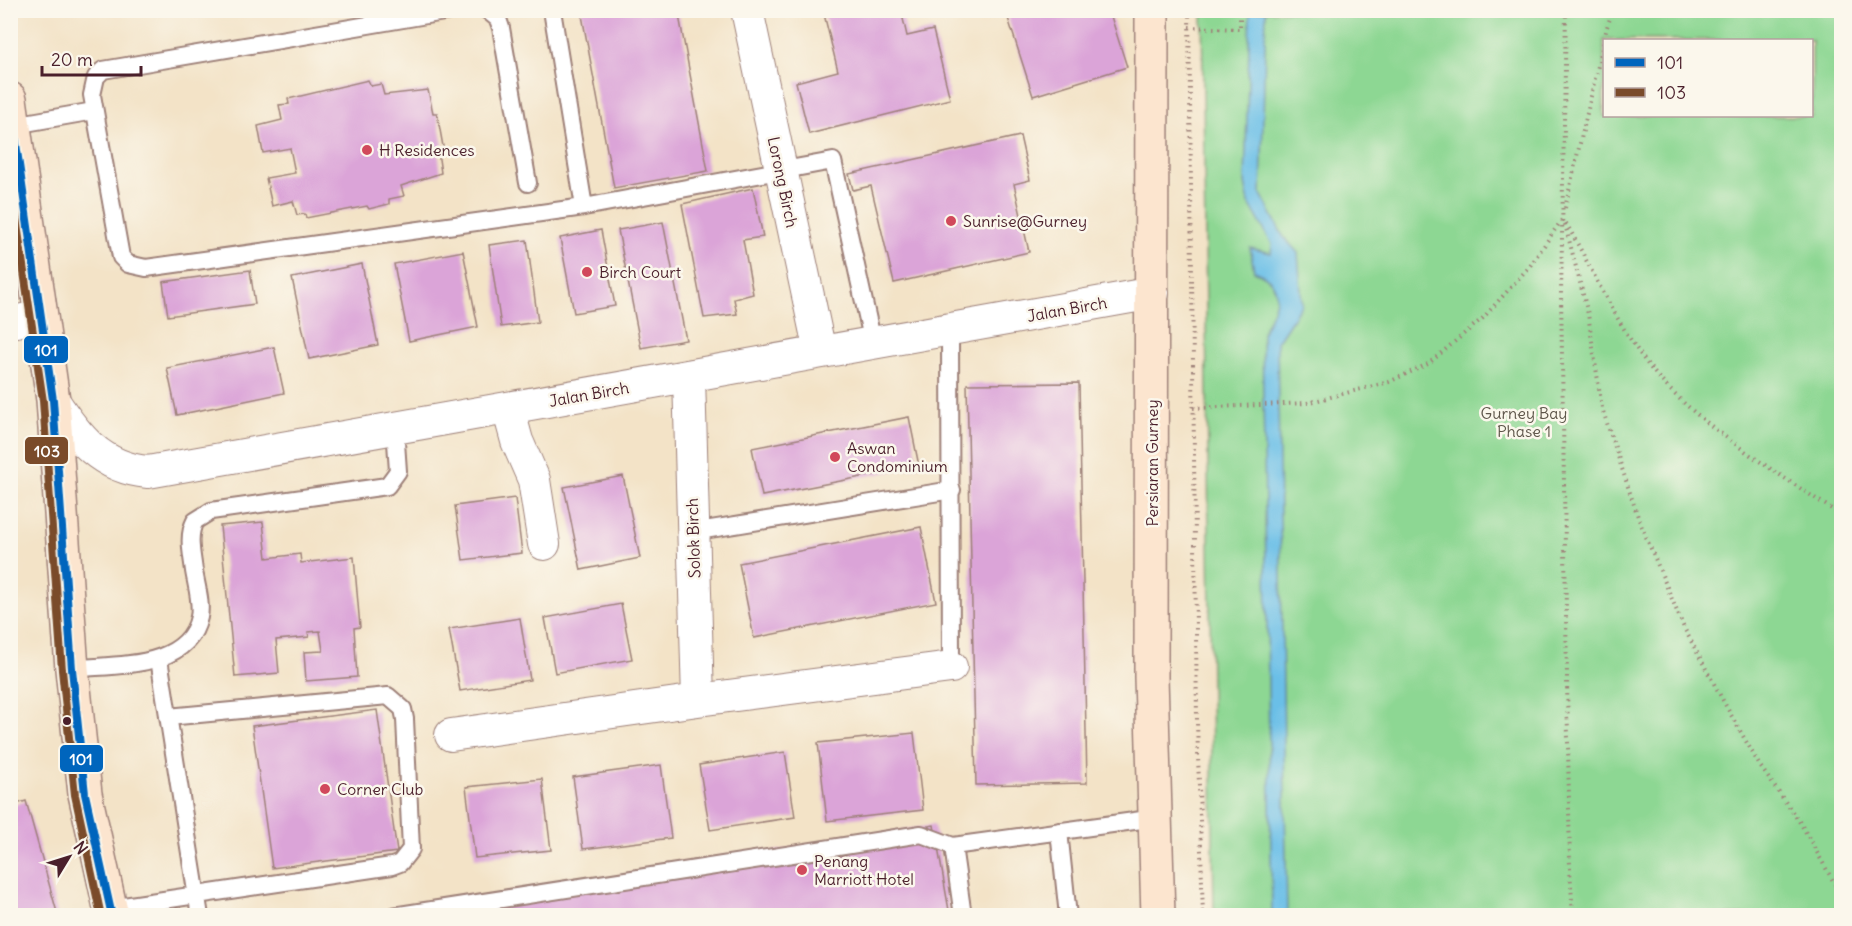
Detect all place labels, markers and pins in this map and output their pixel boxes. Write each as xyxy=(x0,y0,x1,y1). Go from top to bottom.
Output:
place label: H Residences xyxy=(379,140,475,160)
marker: H Residences xyxy=(360,143,374,157)
place label: Sunrise@Gurney xyxy=(963,211,1087,231)
marker: Sunrise@Gurney xyxy=(944,214,958,228)
place label: Birch Court xyxy=(599,262,682,282)
marker: Birch Court xyxy=(580,265,594,279)
place label: Aswan Condominium xyxy=(847,438,948,476)
marker: Aswan Condominium xyxy=(828,450,842,464)
unlabelled marker xyxy=(61,715,73,727)
place label: Corner Club xyxy=(337,779,424,799)
marker: Corner Club xyxy=(318,782,332,796)
place label: Penang Marriott Hotel xyxy=(814,851,914,889)
marker: Penang Marriott Hotel xyxy=(795,863,809,877)

